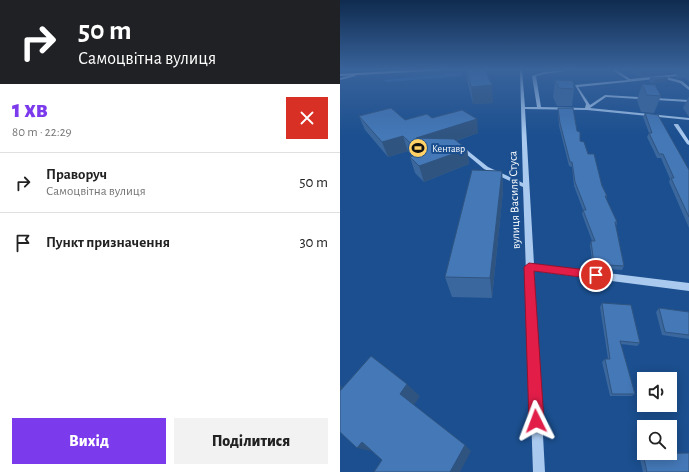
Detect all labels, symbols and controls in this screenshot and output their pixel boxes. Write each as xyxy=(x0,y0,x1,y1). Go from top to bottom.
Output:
icon: right xyxy=(12,16,64,68)
text: 50 m xyxy=(78,17,132,45)
text: Самоцвітна вулиця xyxy=(78,50,216,68)
button: close xyxy=(286,97,328,139)
text: 1 хв xyxy=(12,98,48,122)
text: 80 m · 22:29 xyxy=(12,126,72,139)
sports icon: Кентавр xyxy=(407,137,429,159)
place label: Кентавр xyxy=(432,144,465,154)
street label: вулиця Василя Стуса xyxy=(506,150,523,249)
text: Праворуч xyxy=(46,167,107,182)
icon: right xyxy=(12,172,34,194)
text: 50 m xyxy=(299,175,328,190)
text: Самоцвітна вулиця xyxy=(46,185,146,198)
icon: arrive xyxy=(12,232,34,254)
text: Пункт призначення xyxy=(46,235,170,250)
text: 30 m xyxy=(299,235,328,250)
pin xyxy=(579,258,613,292)
icon: arrive xyxy=(585,264,607,286)
map controls xyxy=(637,372,677,460)
button: sound xyxy=(637,372,677,412)
position arrow xyxy=(515,400,557,442)
button: Вихід xyxy=(12,418,166,464)
button: Поділитися xyxy=(174,418,328,464)
button: search xyxy=(637,420,677,460)

